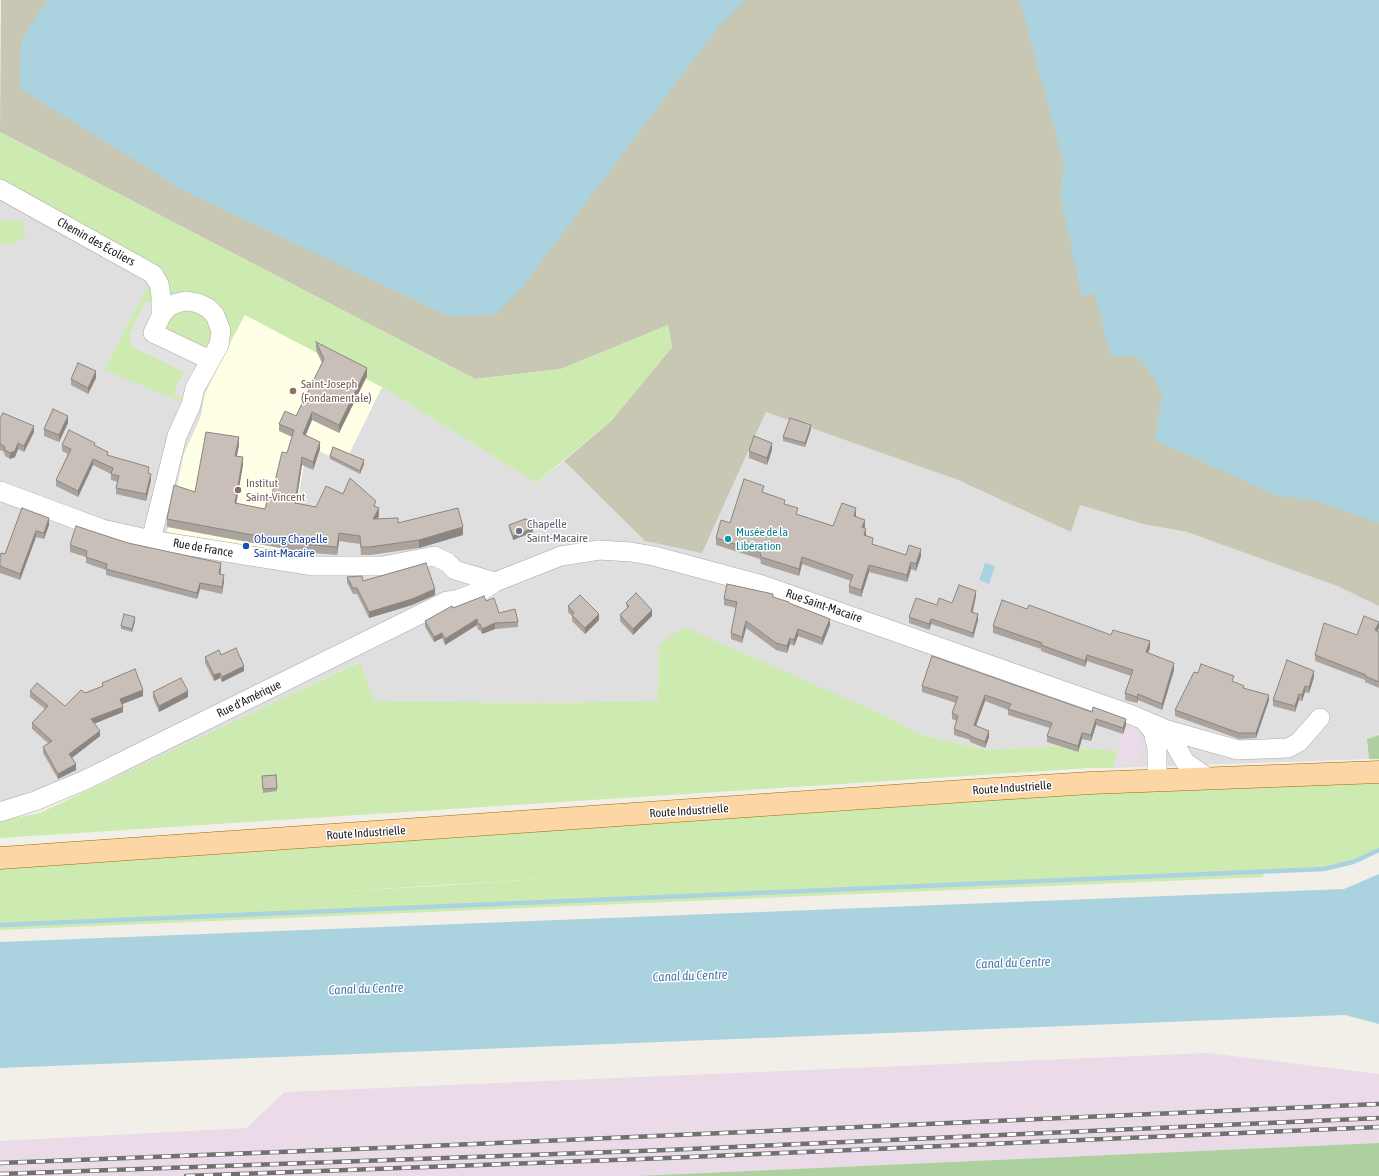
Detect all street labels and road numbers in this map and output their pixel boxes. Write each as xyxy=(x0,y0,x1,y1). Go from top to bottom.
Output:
street label: Chemin des Écoliers xyxy=(55,215,137,269)
street label: Rue de France xyxy=(172,536,234,560)
street label: Rue Saint-Macaire xyxy=(784,586,864,626)
street label: Rue d'Amérique xyxy=(215,677,283,721)
street label: Route Industrielle xyxy=(972,778,1052,798)
street label: Route Industrielle xyxy=(649,801,729,821)
street label: Route Industrielle xyxy=(326,823,406,843)

